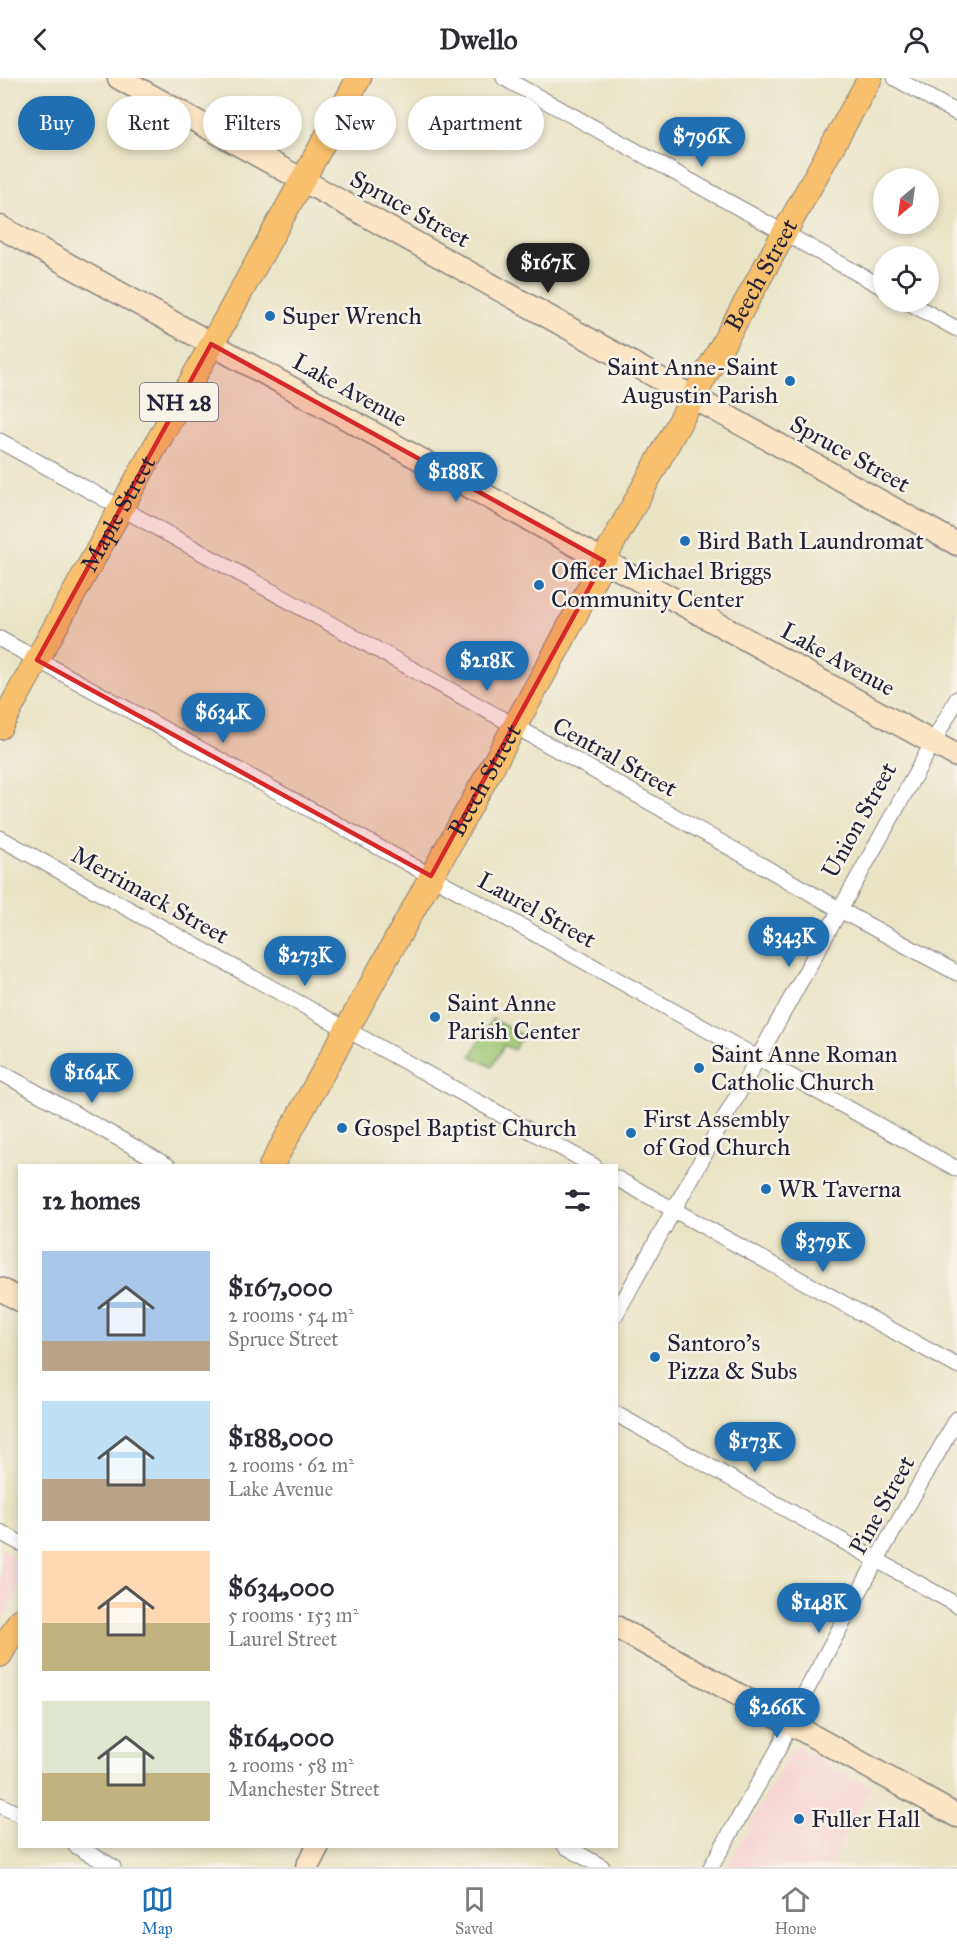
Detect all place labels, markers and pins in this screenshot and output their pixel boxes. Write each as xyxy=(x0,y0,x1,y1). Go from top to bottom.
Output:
pin: $796K xyxy=(660,117,744,168)
pin: $167K xyxy=(506,243,590,294)
place label: Super Wrench xyxy=(282,301,422,331)
marker: Super Wrench xyxy=(263,309,277,323)
place label: Saint Anne-Saint Augustin Parish xyxy=(607,352,778,410)
marker: Saint Anne-Saint Augustin Parish xyxy=(783,374,797,388)
pin: $188K xyxy=(414,452,498,503)
place label: Bird Bath Laundromat xyxy=(697,526,925,556)
marker: Bird Bath Laundromat xyxy=(678,534,692,548)
place label: Officer Michael Briggs Community Center xyxy=(551,556,772,614)
marker: Officer Michael Briggs Community Center xyxy=(532,578,546,592)
pin: $218K xyxy=(445,641,529,692)
pin: $634K xyxy=(181,693,265,744)
pin: $343K xyxy=(747,917,831,968)
pin: $273K xyxy=(263,936,347,987)
place label: Saint Anne Parish Center xyxy=(447,988,580,1046)
marker: Saint Anne Parish Center xyxy=(428,1010,442,1024)
place label: Saint Anne Roman Catholic Church xyxy=(711,1039,898,1097)
pin: $164K xyxy=(50,1053,134,1104)
marker: Saint Anne Roman Catholic Church xyxy=(692,1061,706,1075)
place label: First Assembly of God Church xyxy=(643,1104,790,1162)
place label: Gospel Baptist Church xyxy=(354,1113,576,1143)
marker: Gospel Baptist Church xyxy=(335,1121,349,1135)
marker: First Assembly of God Church xyxy=(624,1126,638,1140)
place label: WR Taverna xyxy=(778,1174,902,1204)
marker: WR Taverna xyxy=(759,1182,773,1196)
pin: $379K xyxy=(781,1222,865,1273)
place label: Santoro's Pizza & Subs xyxy=(667,1328,797,1386)
marker: Santoro's Pizza & Subs xyxy=(648,1350,662,1364)
pin: $173K xyxy=(713,1422,797,1473)
pin: $148K xyxy=(777,1583,861,1634)
pin: $266K xyxy=(735,1688,819,1739)
place label: Fuller Hall xyxy=(811,1804,921,1834)
marker: Fuller Hall xyxy=(792,1812,806,1826)

